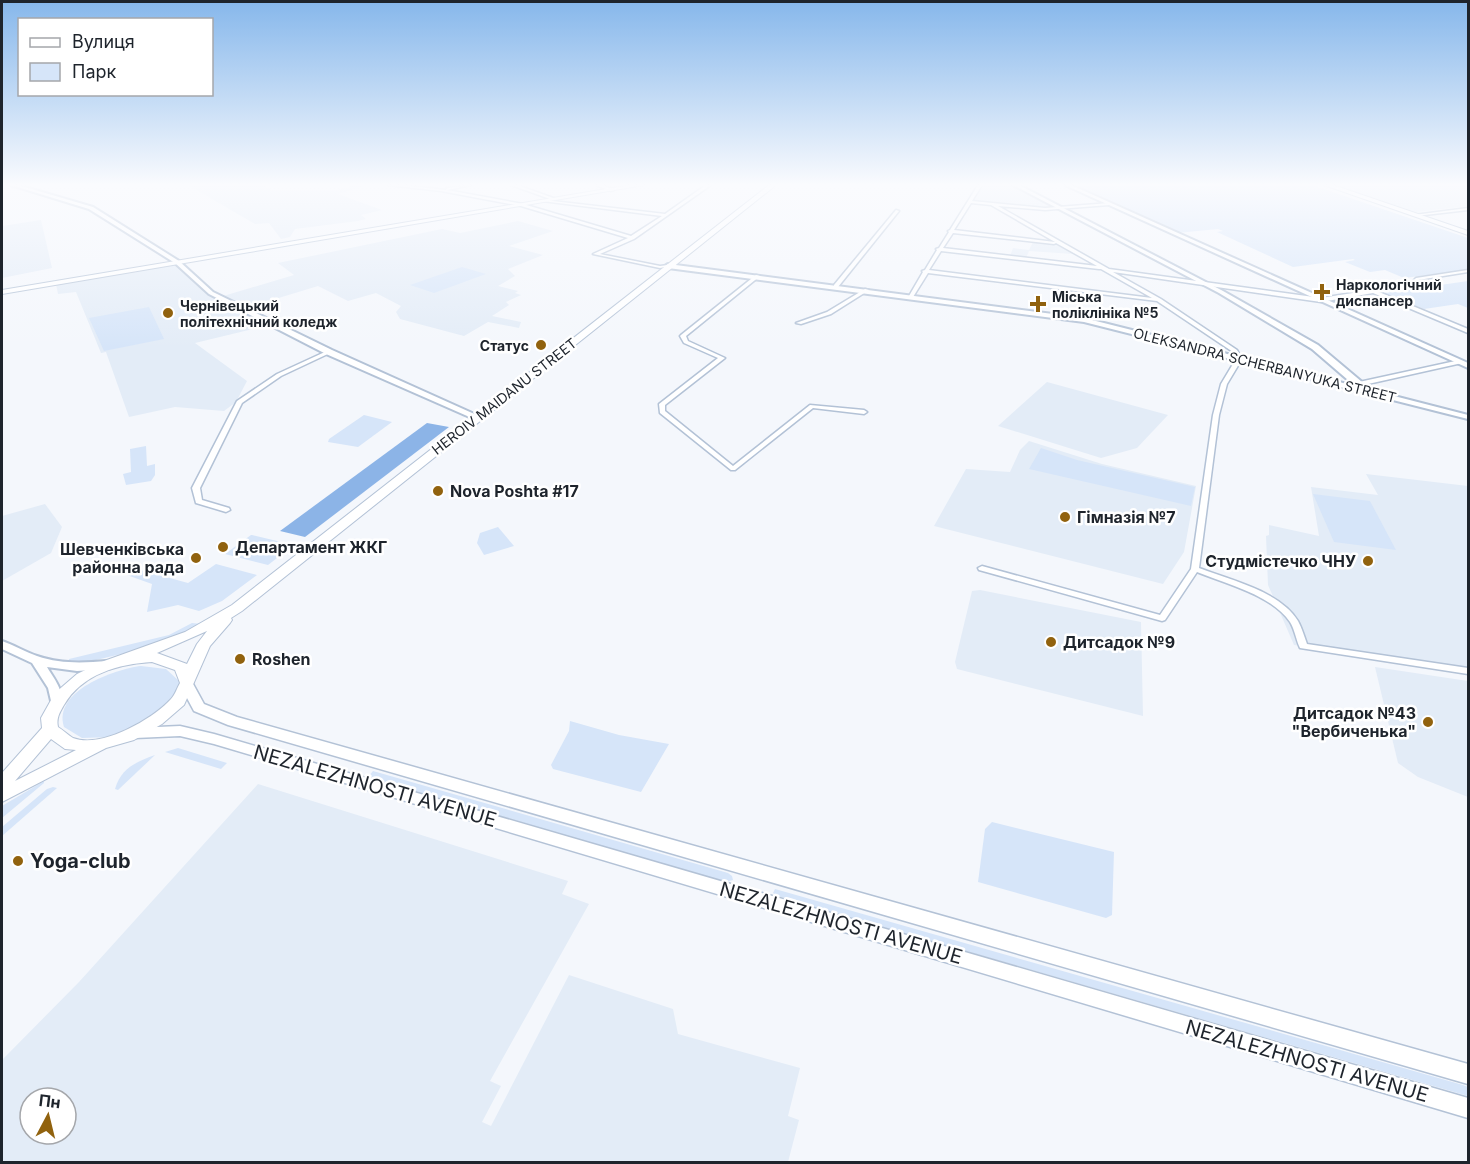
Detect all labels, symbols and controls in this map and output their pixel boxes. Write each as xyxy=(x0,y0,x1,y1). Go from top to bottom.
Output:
legend xyxy=(18,18,213,96)
text: Вулиця xyxy=(72,31,135,52)
text: Парк xyxy=(72,61,117,82)
place label: Наркологічний диспансер xyxy=(1336,276,1442,309)
marker: Наркологічний диспансер xyxy=(1313,283,1331,301)
place label: Міська поліклініка №5 xyxy=(1052,288,1158,321)
marker: Міська поліклініка №5 xyxy=(1029,295,1047,313)
place label: Чернівецький політехнічний коледж xyxy=(180,297,337,330)
marker: Чернівецький політехнічний коледж xyxy=(161,306,175,320)
street label: OLEKSANDRA SCHERBANYUKA STREET xyxy=(1132,324,1398,406)
street label: HEROIV MAIDANU STREET xyxy=(428,334,580,458)
place label: Статус xyxy=(480,337,529,354)
marker: Статус xyxy=(534,338,548,352)
place label: Nova Poshta #17 xyxy=(450,481,579,501)
marker: Nova Poshta #17 xyxy=(431,484,445,498)
place label: Гімназія №7 xyxy=(1077,507,1176,527)
marker: Гімназія №7 xyxy=(1058,510,1072,524)
place label: Департамент ЖКГ xyxy=(235,537,387,557)
place label: Шевченківська районна рада xyxy=(60,539,184,577)
marker: Департамент ЖКГ xyxy=(216,540,230,554)
marker: Шевченківська районна рада xyxy=(189,551,203,565)
place label: Студмістечко ЧНУ xyxy=(1205,551,1356,571)
marker: Студмістечко ЧНУ xyxy=(1361,554,1375,568)
place label: Дитсадок №9 xyxy=(1063,632,1175,652)
marker: Дитсадок №9 xyxy=(1044,635,1058,649)
place label: Roshen xyxy=(252,649,311,669)
marker: Roshen xyxy=(233,652,247,666)
place label: Дитсадок №43 "Вербиченька" xyxy=(1292,703,1416,741)
marker: Дитсадок №43 "Вербиченька" xyxy=(1421,715,1435,729)
street label: NEZALEZHNOSTI AVENUE xyxy=(251,740,499,832)
place label: Yoga-club xyxy=(30,849,131,873)
marker: Yoga-club xyxy=(11,854,25,868)
street label: NEZALEZHNOSTI AVENUE xyxy=(717,877,965,969)
street label: NEZALEZHNOSTI AVENUE xyxy=(1183,1015,1431,1107)
north arrow xyxy=(18,1086,78,1146)
text: Пн xyxy=(38,1090,62,1112)

